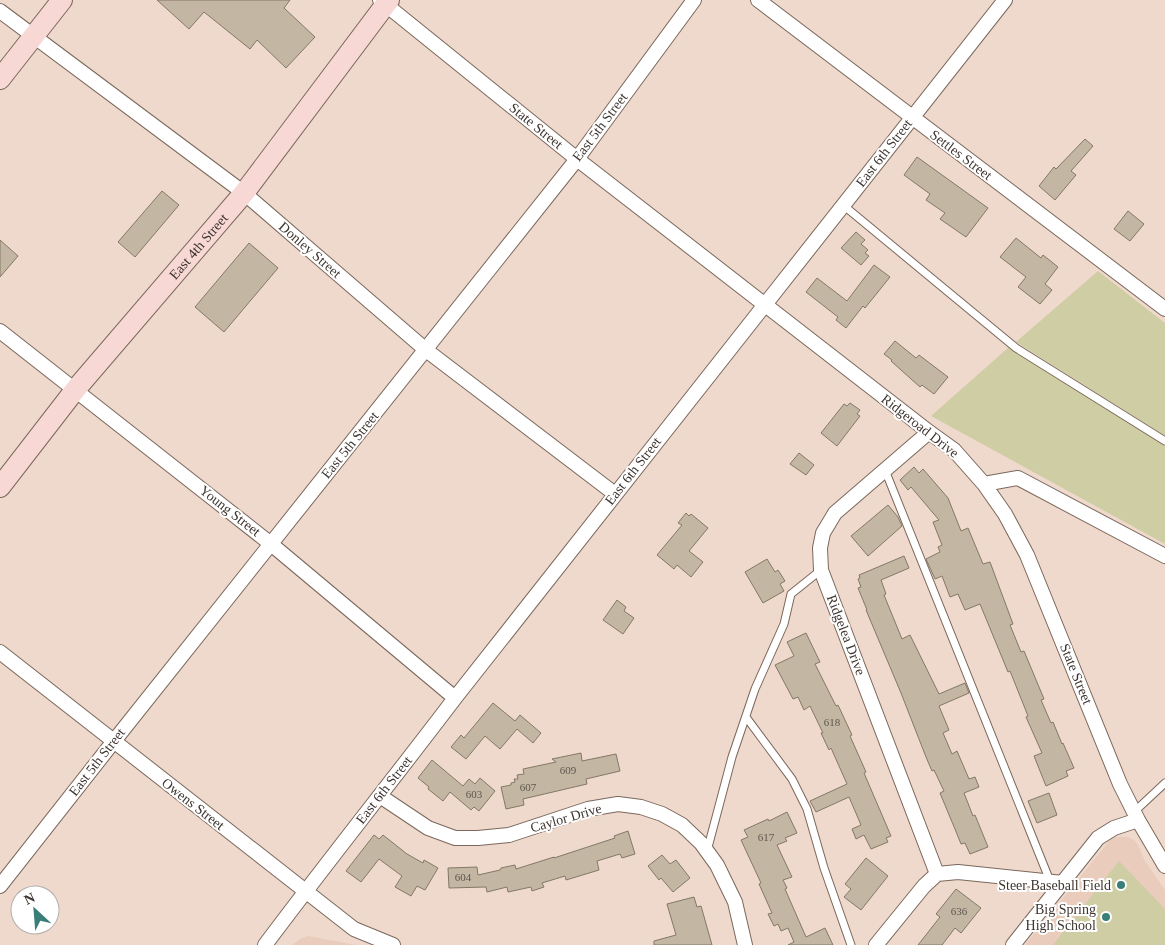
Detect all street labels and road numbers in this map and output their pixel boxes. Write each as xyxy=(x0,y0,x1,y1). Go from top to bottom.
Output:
street label: East 5th Street xyxy=(569,90,631,164)
street label: State Street xyxy=(506,100,566,152)
street label: East 6th Street xyxy=(853,116,915,190)
street label: Settles Street xyxy=(927,127,995,183)
street label: East 4th Street xyxy=(166,210,231,282)
street label: Donley Street xyxy=(276,219,344,281)
street label: Ridgeroad Drive xyxy=(878,391,962,461)
street label: East 5th Street xyxy=(318,408,382,481)
street label: East 6th Street xyxy=(602,434,664,508)
street label: Young Street xyxy=(197,483,263,539)
street label: Ridgelea Drive xyxy=(824,593,868,677)
street label: State Street xyxy=(1057,641,1095,707)
street label: East 5th Street xyxy=(66,725,128,799)
street label: East 6th Street xyxy=(353,753,415,827)
street label: Owens Street xyxy=(159,775,227,833)
street label: Caylor Drive xyxy=(529,801,603,835)

